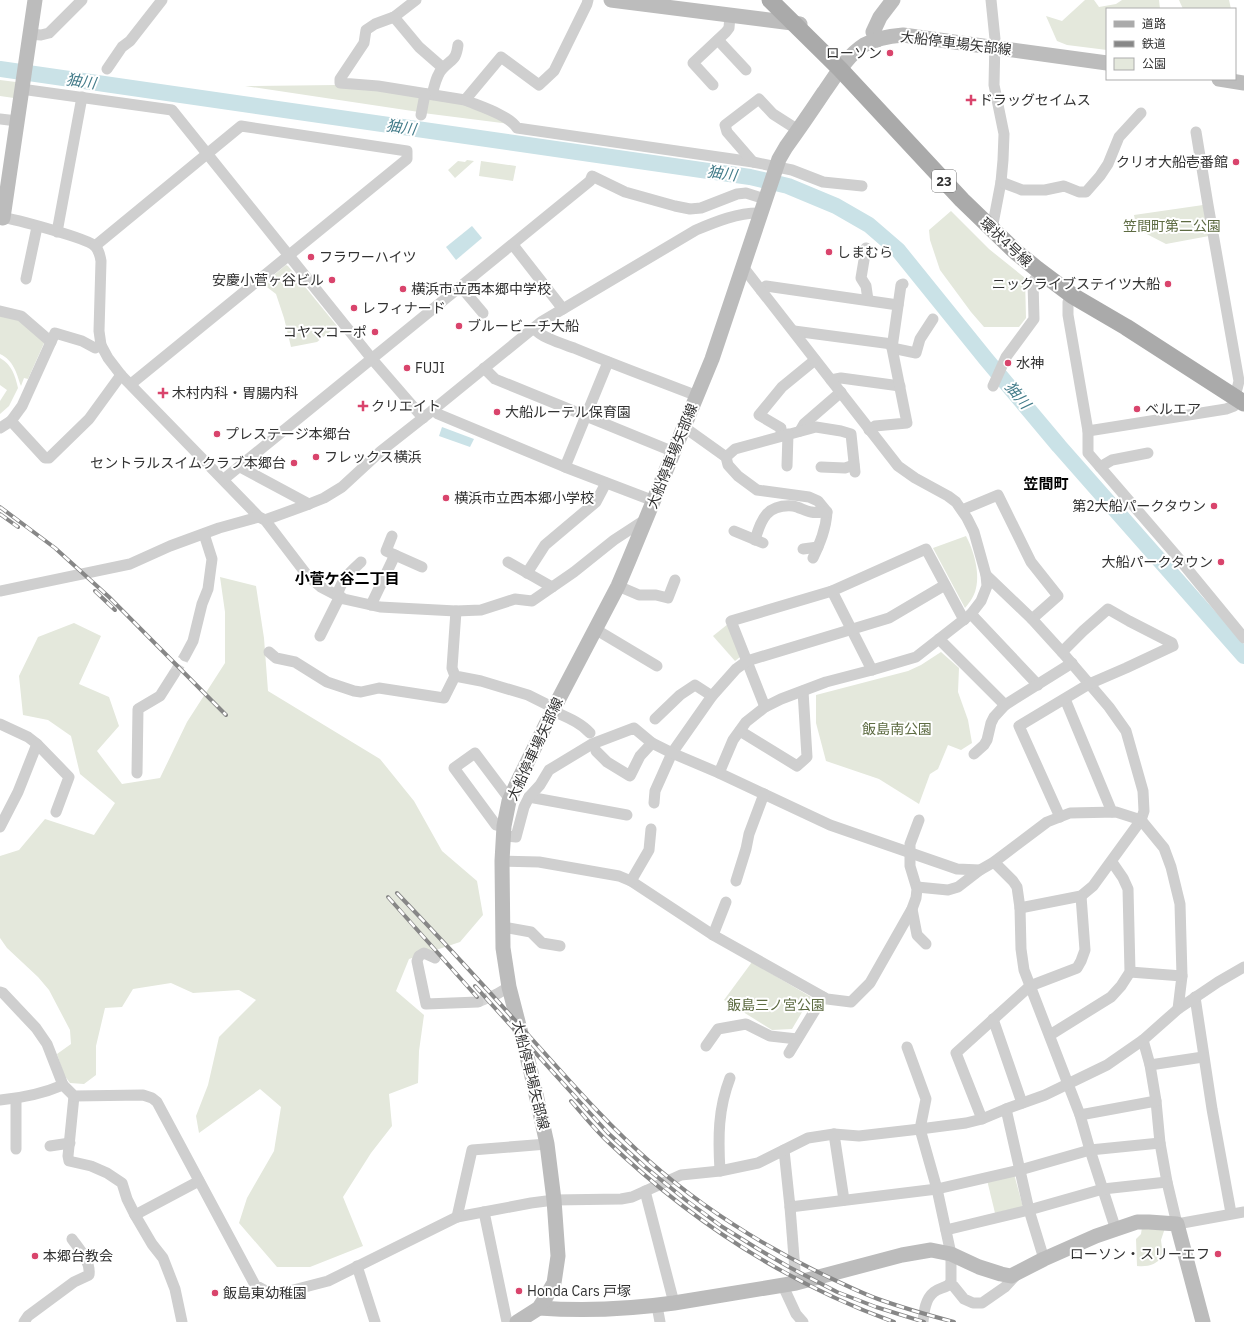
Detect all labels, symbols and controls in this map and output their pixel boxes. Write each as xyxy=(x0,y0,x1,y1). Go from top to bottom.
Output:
legend xyxy=(1106,8,1236,80)
text: 道路 xyxy=(1142,16,1166,31)
street label: 大船停車場矢部線 xyxy=(899,27,1013,59)
text: 鉄道 xyxy=(1142,36,1166,51)
place label: ローソン xyxy=(826,44,882,62)
marker: ローソン xyxy=(885,48,895,58)
text: 公園 xyxy=(1142,56,1166,71)
water label: 㹨川 xyxy=(65,70,99,93)
place label: ドラッグセイムス xyxy=(979,91,1091,109)
marker: ドラッグセイムス xyxy=(966,95,976,105)
water label: 㹨川 xyxy=(385,116,419,139)
place label: クリオ大船壱番館 xyxy=(1116,153,1228,171)
marker: クリオ大船壱番館 xyxy=(1231,157,1241,167)
water label: 㹨川 xyxy=(706,162,740,185)
road number: 23 xyxy=(932,170,956,192)
street label: 環状4号線 xyxy=(976,213,1036,271)
park label: 笠間町第二公園 xyxy=(1123,217,1221,235)
place label: しまむら xyxy=(837,243,893,261)
marker: しまむら xyxy=(824,247,834,257)
place label: フラワーハイツ xyxy=(319,248,416,266)
marker: フラワーハイツ xyxy=(306,252,316,262)
place label: 安慶小菅ヶ谷ビル xyxy=(212,271,324,289)
marker: 安慶小菅ヶ谷ビル xyxy=(327,275,337,285)
place label: ニックライブステイツ大船 xyxy=(992,275,1160,293)
marker: ニックライブステイツ大船 xyxy=(1163,279,1173,289)
place label: 横浜市立西本郷中学校 xyxy=(411,280,551,298)
marker: 横浜市立西本郷中学校 xyxy=(398,284,408,294)
place label: レフィナード xyxy=(362,299,446,317)
marker: レフィナード xyxy=(349,303,359,313)
place label: ブルービーチ大船 xyxy=(467,317,579,335)
marker: ブルービーチ大船 xyxy=(454,321,464,331)
place label: コヤマコーポ xyxy=(283,323,367,341)
marker: コヤマコーポ xyxy=(370,327,380,337)
place label: 水神 xyxy=(1016,354,1044,372)
marker: 水神 xyxy=(1003,358,1013,368)
place label: FUJI xyxy=(415,359,445,377)
marker: FUJI xyxy=(402,363,412,373)
water label: 㹨川 xyxy=(1001,377,1036,414)
place label: 木村内科・胃腸内科 xyxy=(172,384,298,402)
marker: 木村内科・胃腸内科 xyxy=(157,387,169,399)
place label: クリエイト xyxy=(371,397,441,415)
place label: ベルエア xyxy=(1145,400,1201,418)
marker: クリエイト xyxy=(358,401,368,411)
street label: 大船停車場矢部線 xyxy=(643,401,701,511)
place label: 大船ルーテル保育園 xyxy=(505,403,631,421)
marker: ベルエア xyxy=(1132,404,1142,414)
marker: 大船ルーテル保育園 xyxy=(492,407,502,417)
place label: プレステージ本郷台 xyxy=(225,425,351,443)
marker: プレステージ本郷台 xyxy=(212,429,222,439)
place label: フレックス横浜 xyxy=(324,448,422,466)
marker: フレックス横浜 xyxy=(311,452,321,462)
place label: セントラルスイムクラブ本郷台 xyxy=(90,454,286,472)
marker: セントラルスイムクラブ本郷台 xyxy=(289,458,299,468)
district label: 笠間町 xyxy=(1023,474,1069,493)
place label: 横浜市立西本郷小学校 xyxy=(454,489,594,507)
marker: 横浜市立西本郷小学校 xyxy=(441,493,451,503)
place label: 第2大船パークタウン xyxy=(1072,497,1206,515)
marker: 第2大船パークタウン xyxy=(1209,501,1219,511)
place label: 大船パークタウン xyxy=(1102,553,1213,571)
marker: 大船パークタウン xyxy=(1216,557,1226,567)
district label: 小菅ケ谷二丁目 xyxy=(294,569,400,588)
street label: 大船停車場矢部線 xyxy=(503,694,567,804)
park label: 飯島南公園 xyxy=(862,720,932,738)
park label: 飯島三ノ宮公園 xyxy=(727,996,825,1014)
street label: 大船停車場矢部線 xyxy=(509,1018,553,1132)
place label: ローソン・スリーエフ xyxy=(1070,1245,1210,1263)
place label: 本郷台教会 xyxy=(43,1247,113,1265)
marker: ローソン・スリーエフ xyxy=(1213,1249,1223,1259)
marker: 本郷台教会 xyxy=(30,1251,40,1261)
place label: Honda Cars 戸塚 xyxy=(527,1282,631,1300)
place label: 飯島東幼稚園 xyxy=(223,1284,307,1302)
marker: Honda Cars 戸塚 xyxy=(514,1286,524,1296)
marker: 飯島東幼稚園 xyxy=(210,1288,220,1298)

